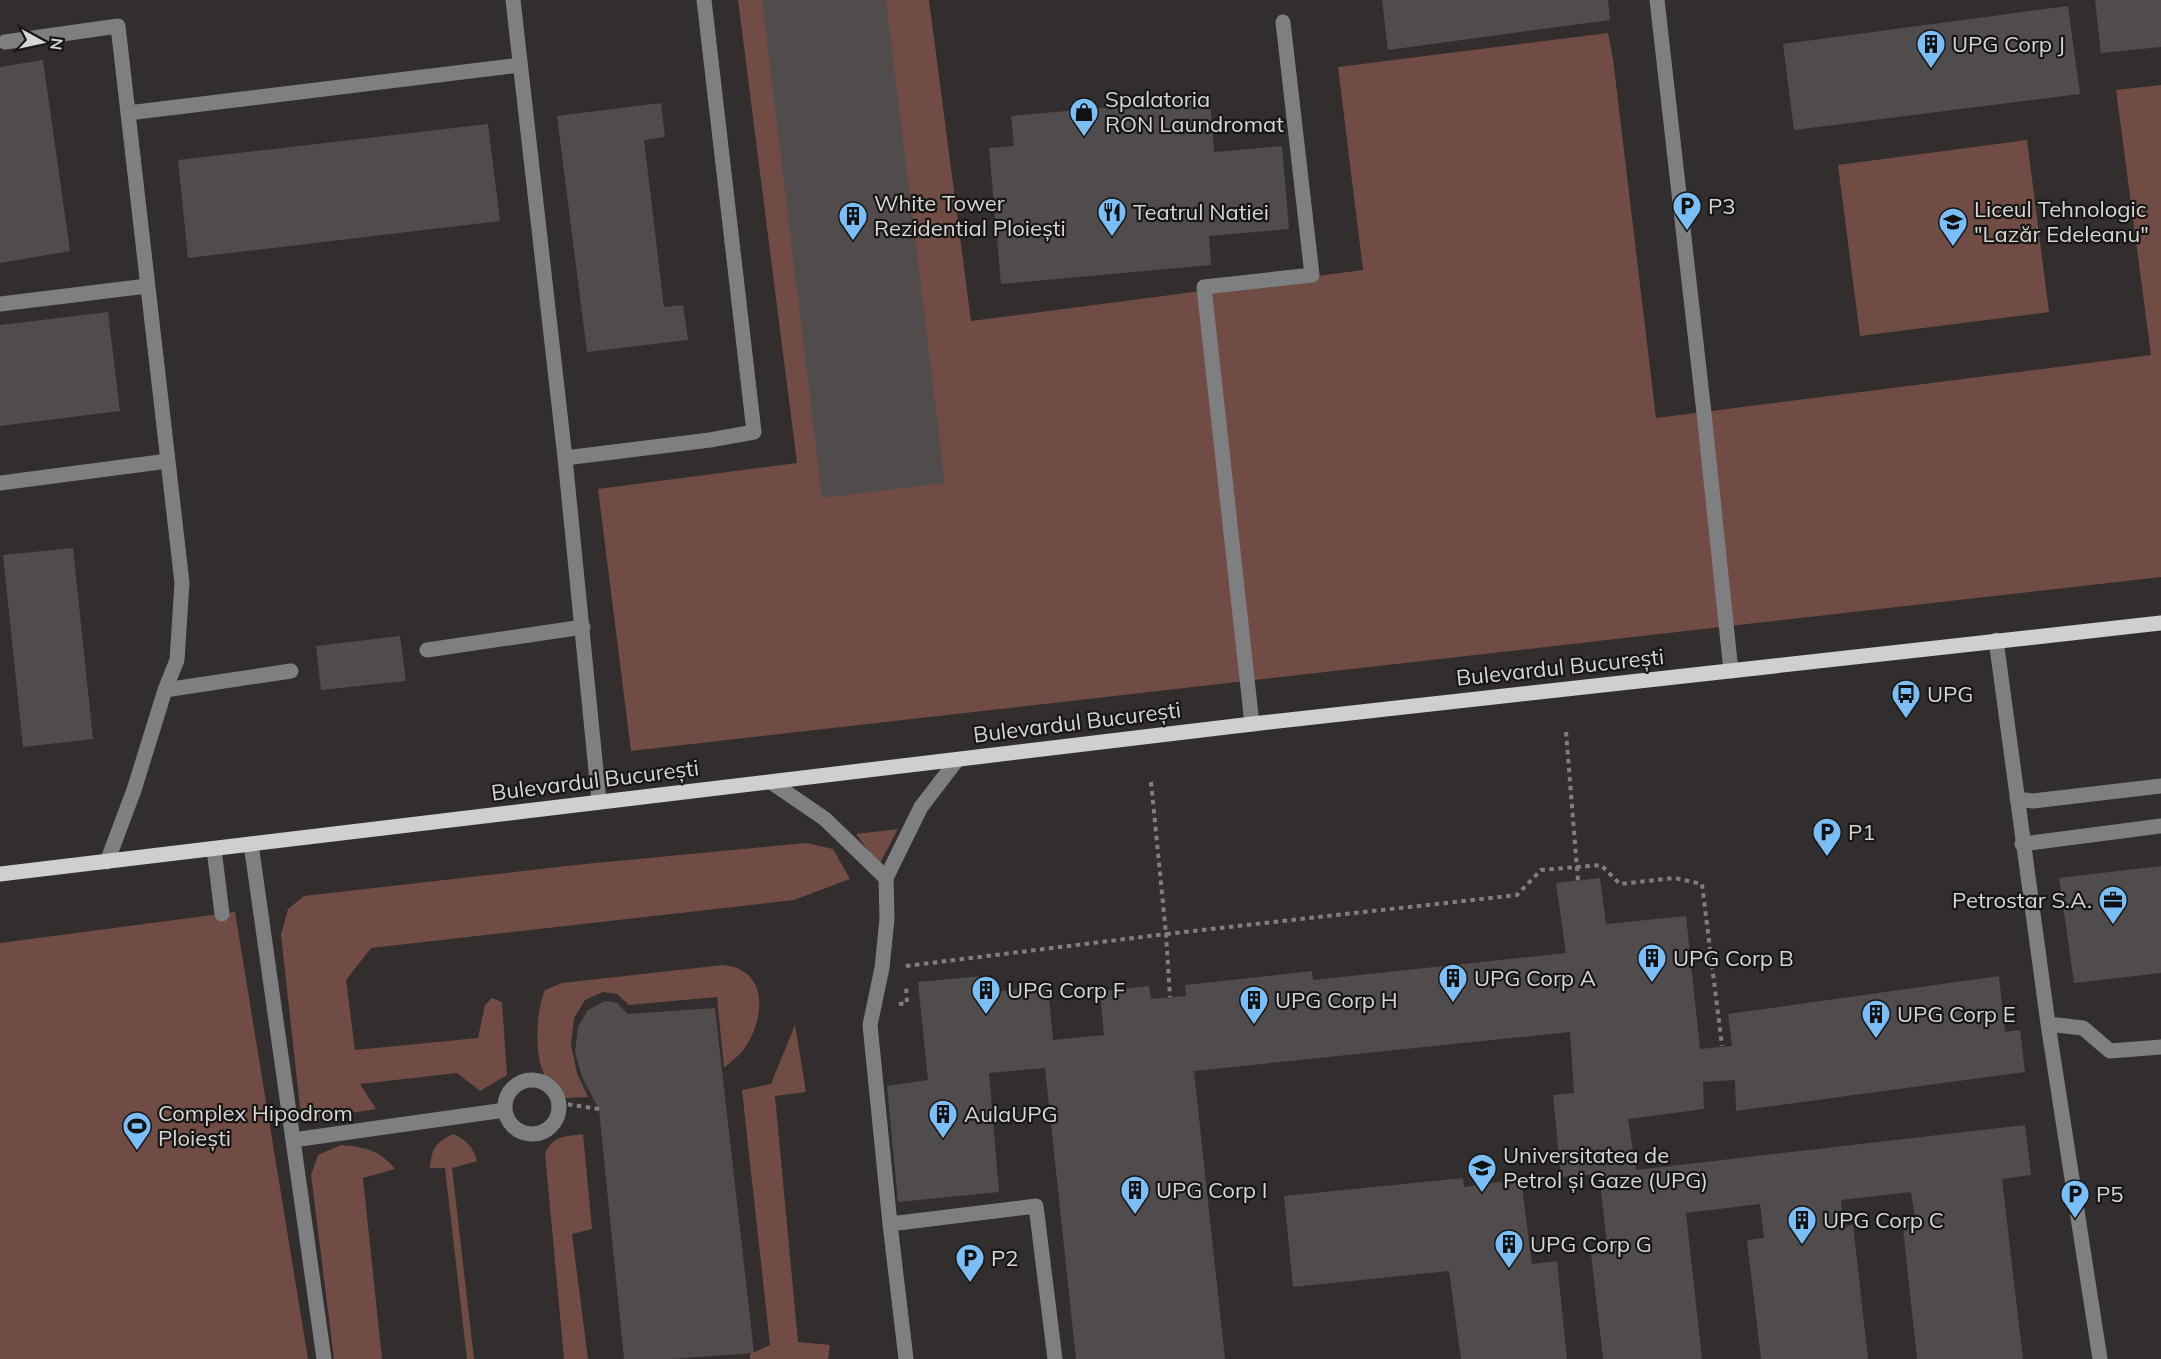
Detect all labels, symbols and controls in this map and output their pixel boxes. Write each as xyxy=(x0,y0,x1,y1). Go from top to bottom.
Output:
north arrow xyxy=(12,12,72,72)
building icon: UPG Corp J xyxy=(1915,28,1947,70)
place label: UPG Corp J xyxy=(1952,30,2065,58)
text: N xyxy=(46,37,68,51)
place label: Spalatoria RON Laundromat xyxy=(1105,85,1284,138)
shop icon: Spalatoria RON Laundromat xyxy=(1068,96,1100,138)
place label: White Tower Rezidential Ploiești xyxy=(874,189,1066,242)
parking icon: P3 xyxy=(1671,190,1703,232)
place label: P3 xyxy=(1708,192,1736,220)
place label: Liceul Tehnologic "Lazăr Edeleanu" xyxy=(1974,195,2149,248)
restaurant icon: Teatrul Natiei xyxy=(1096,196,1128,238)
place label: Teatrul Natiei xyxy=(1133,198,1269,226)
building icon: White Tower Rezidential Ploiești xyxy=(837,200,869,242)
school or university icon: Liceul Tehnologic "Lazăr Edeleanu" xyxy=(1937,206,1969,248)
street label: Bulevardul București xyxy=(1455,642,1665,692)
bus stop icon: UPG xyxy=(1890,678,1922,720)
place label: UPG xyxy=(1927,680,1973,708)
street label: Bulevardul București xyxy=(972,695,1182,749)
street label: Bulevardul București xyxy=(490,753,700,807)
parking icon: P1 xyxy=(1811,816,1843,858)
place label: P1 xyxy=(1848,818,1876,846)
office icon: Petrostar S.A. xyxy=(2097,884,2129,926)
place label: Petrostar S.A. xyxy=(1952,886,2092,914)
building icon: UPG Corp B xyxy=(1636,942,1668,984)
place label: UPG Corp B xyxy=(1673,944,1794,972)
building icon: UPG Corp A xyxy=(1437,962,1469,1004)
place label: UPG Corp A xyxy=(1474,964,1596,992)
building icon: UPG Corp F xyxy=(970,974,1002,1016)
place label: UPG Corp F xyxy=(1007,976,1125,1004)
building icon: UPG Corp H xyxy=(1238,984,1270,1026)
place label: UPG Corp H xyxy=(1275,986,1398,1014)
building icon: UPG Corp E xyxy=(1860,998,1892,1040)
place label: UPG Corp E xyxy=(1897,1000,2016,1028)
building icon: AulaUPG xyxy=(927,1098,959,1140)
place label: Complex Hipodrom Ploiești xyxy=(158,1099,353,1152)
place label: AulaUPG xyxy=(964,1100,1058,1128)
sports icon: Complex Hipodrom Ploiești xyxy=(121,1110,153,1152)
place label: Universitatea de Petrol și Gaze (UPG) xyxy=(1503,1141,1708,1194)
school or university icon: Universitatea de Petrol și Gaze (UPG) xyxy=(1466,1152,1498,1194)
building icon: UPG Corp I xyxy=(1119,1174,1151,1216)
place label: UPG Corp I xyxy=(1156,1176,1268,1204)
parking icon: P5 xyxy=(2059,1178,2091,1220)
place label: P5 xyxy=(2096,1180,2124,1208)
building icon: UPG Corp C xyxy=(1786,1204,1818,1246)
place label: UPG Corp C xyxy=(1823,1206,1944,1234)
building icon: UPG Corp G xyxy=(1493,1228,1525,1270)
place label: UPG Corp G xyxy=(1530,1230,1652,1258)
parking icon: P2 xyxy=(954,1242,986,1284)
place label: P2 xyxy=(991,1244,1019,1272)

